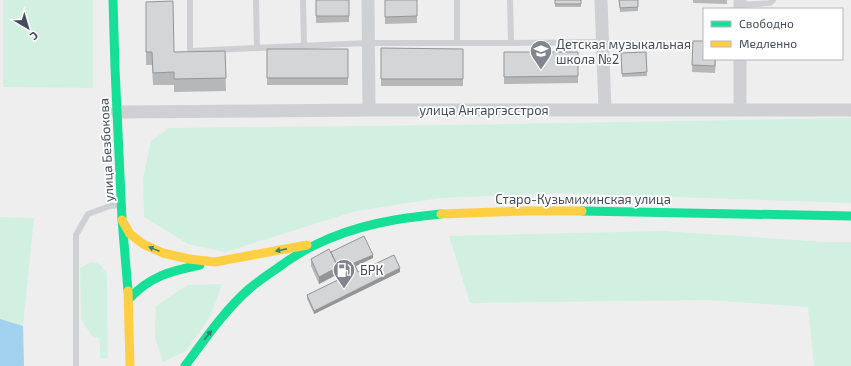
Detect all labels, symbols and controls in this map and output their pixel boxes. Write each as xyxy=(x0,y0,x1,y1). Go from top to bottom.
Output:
north arrow xyxy=(8,8,48,48)
legend xyxy=(703,8,843,60)
text: Свободно xyxy=(739,16,794,30)
text: С xyxy=(27,29,41,44)
place label: Детская музыкальная школа №2 xyxy=(556,36,691,67)
text: Медленно xyxy=(739,36,797,50)
school or university icon: Детская музыкальная школа №2 xyxy=(528,38,554,71)
street label: улица Безбокова xyxy=(95,98,117,202)
street label: улица Ангаргэсстроя xyxy=(419,102,549,118)
street label: Старо-Кузьмихинская улица xyxy=(495,191,671,207)
one-way arrow xyxy=(148,246,160,252)
one-way arrow xyxy=(275,247,287,253)
fuel station icon: БРК xyxy=(331,257,357,290)
place label: БРК xyxy=(360,262,383,278)
one-way arrow xyxy=(204,329,213,340)

